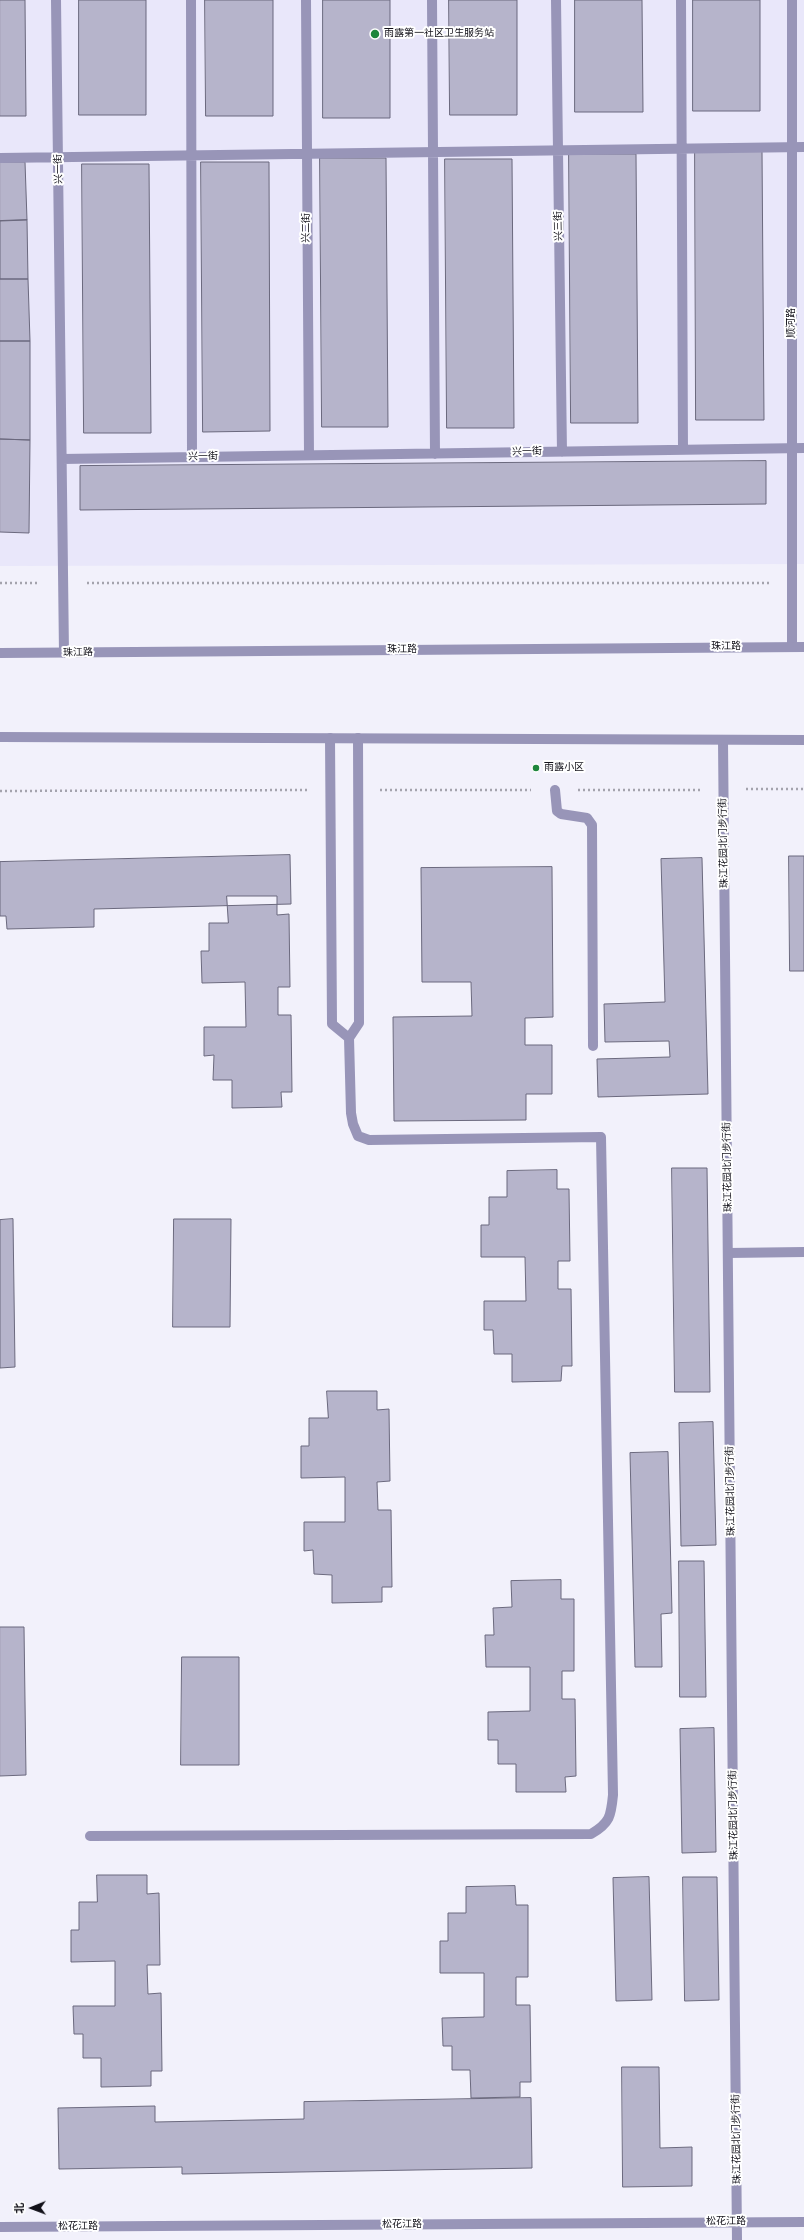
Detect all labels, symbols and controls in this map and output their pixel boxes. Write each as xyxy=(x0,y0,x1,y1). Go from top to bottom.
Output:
marker: 雨露第一社区卫生服务站 xyxy=(369,28,381,40)
place label: 雨露第一社区卫生服务站 xyxy=(384,28,494,40)
street label: 兴一街 xyxy=(53,154,65,184)
street label: 兴三街 xyxy=(553,211,565,241)
street label: 兴二街 xyxy=(301,213,313,243)
street label: 顺河路 xyxy=(786,308,798,338)
street label: 兴一街 xyxy=(512,446,542,458)
street label: 兴一街 xyxy=(188,451,218,463)
street label: 珠江路 xyxy=(711,641,741,653)
street label: 珠江路 xyxy=(387,644,417,656)
street label: 珠江路 xyxy=(63,647,93,659)
place label: 雨露小区 xyxy=(544,762,584,774)
marker: 雨露小区 xyxy=(531,763,541,773)
street label: 珠江花园北门步行街 xyxy=(717,798,731,888)
street label: 珠江花园北门步行街 xyxy=(721,1122,735,1212)
street label: 珠江花园北门步行街 xyxy=(724,1446,738,1536)
street label: 珠江花园北门步行街 xyxy=(727,1770,741,1860)
street label: 珠江花园北门步行街 xyxy=(730,2094,744,2184)
north arrow xyxy=(12,2188,52,2228)
text: 北 xyxy=(12,2203,27,2214)
street label: 松花江路 xyxy=(706,2216,746,2228)
street label: 松花江路 xyxy=(382,2219,422,2231)
street label: 松花江路 xyxy=(58,2221,98,2233)

